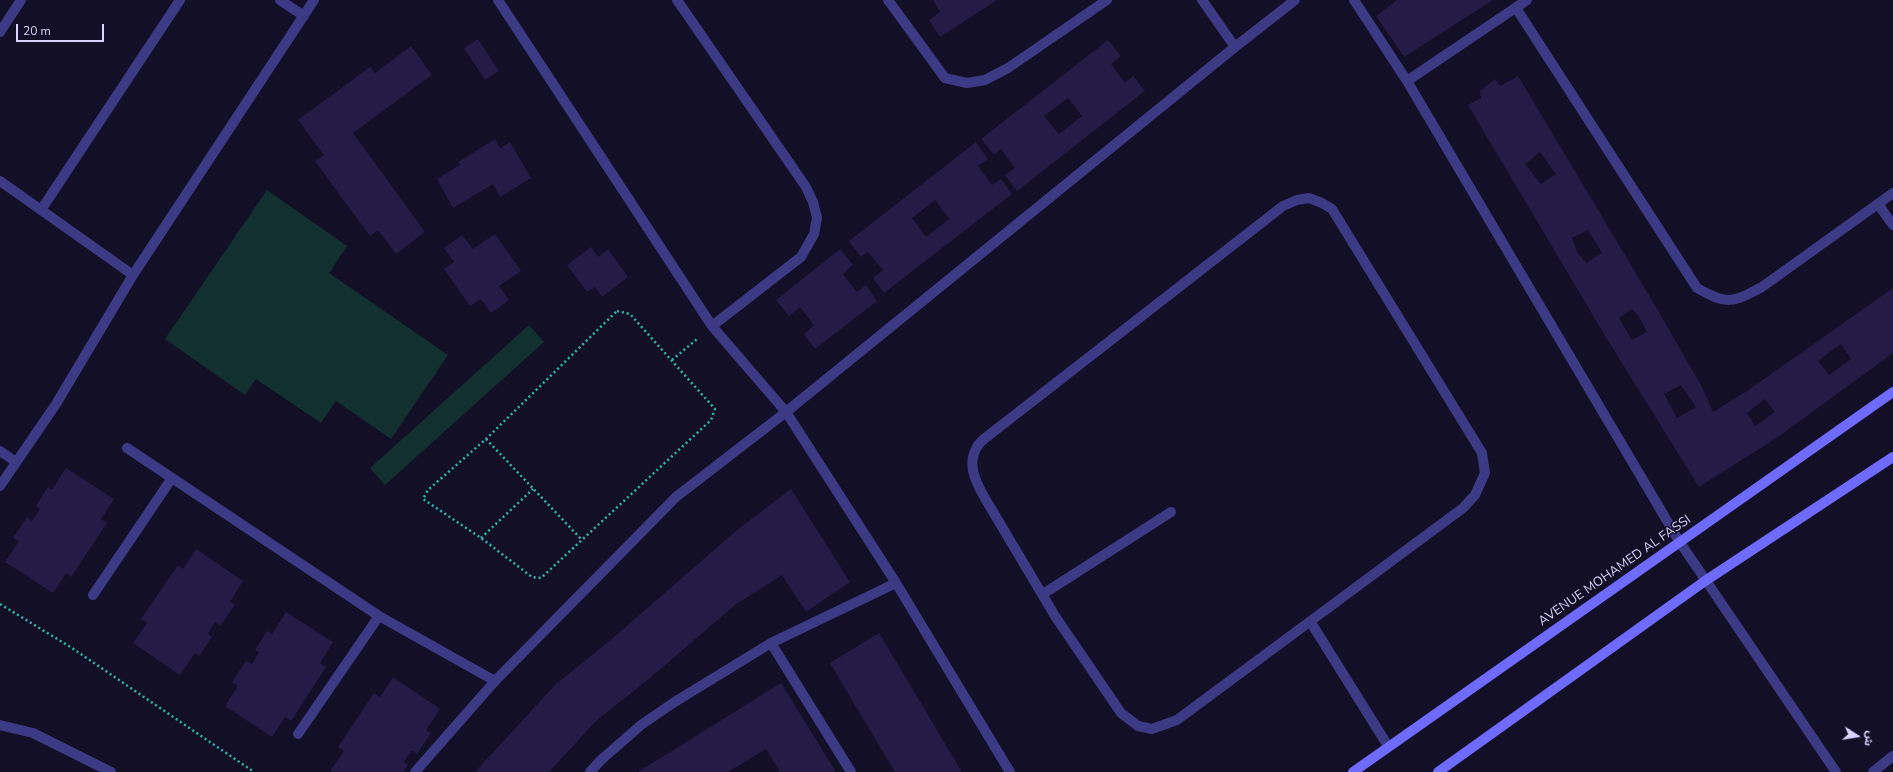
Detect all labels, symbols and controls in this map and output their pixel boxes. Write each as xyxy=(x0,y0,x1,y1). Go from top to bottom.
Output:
scale bar xyxy=(18,16,106,42)
text: 20 m xyxy=(23,23,51,39)
street label: AVENUE MOHAMED AL FASSI xyxy=(1536,512,1694,630)
north arrow xyxy=(1837,716,1877,756)
text: ش xyxy=(1860,730,1878,748)

